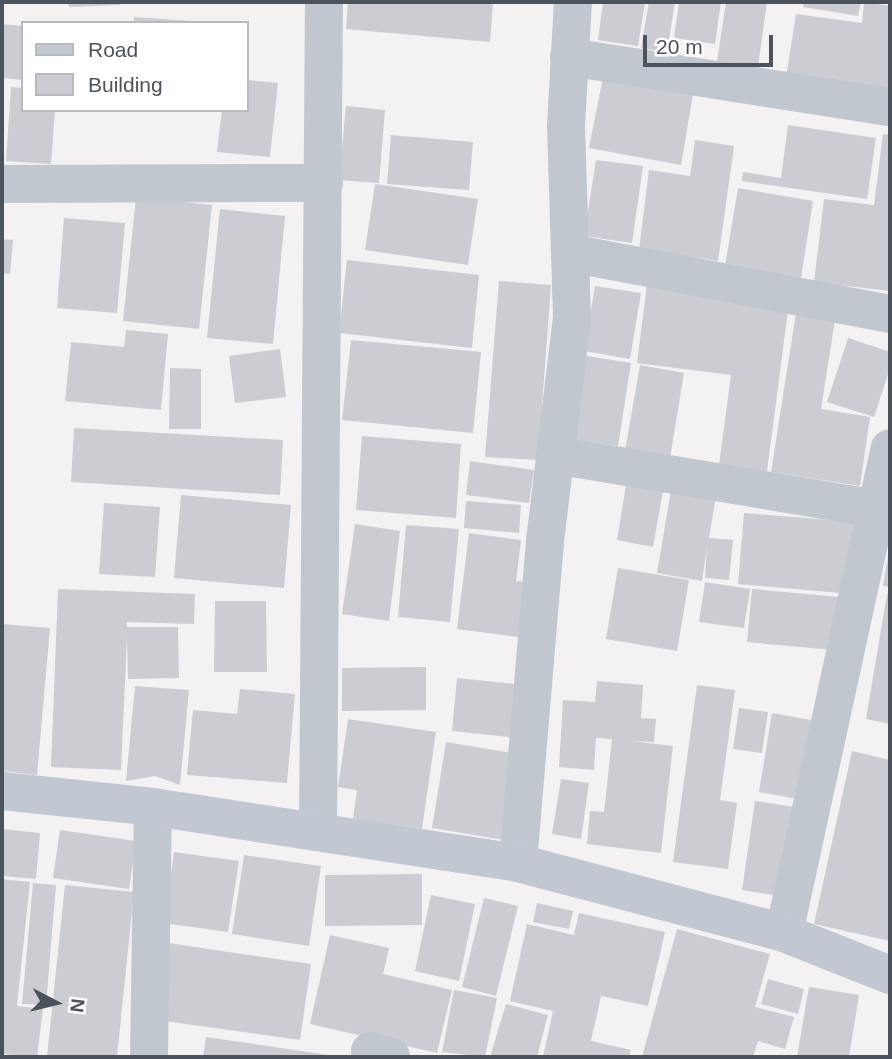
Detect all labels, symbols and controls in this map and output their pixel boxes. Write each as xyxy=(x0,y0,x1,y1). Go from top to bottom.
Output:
legend xyxy=(21,21,248,112)
scale bar xyxy=(647,21,776,65)
text: 20 m xyxy=(656,35,703,58)
text: Road xyxy=(88,38,138,61)
text: Building xyxy=(88,73,163,96)
north arrow xyxy=(21,968,91,1038)
text: N xyxy=(66,998,89,1014)

